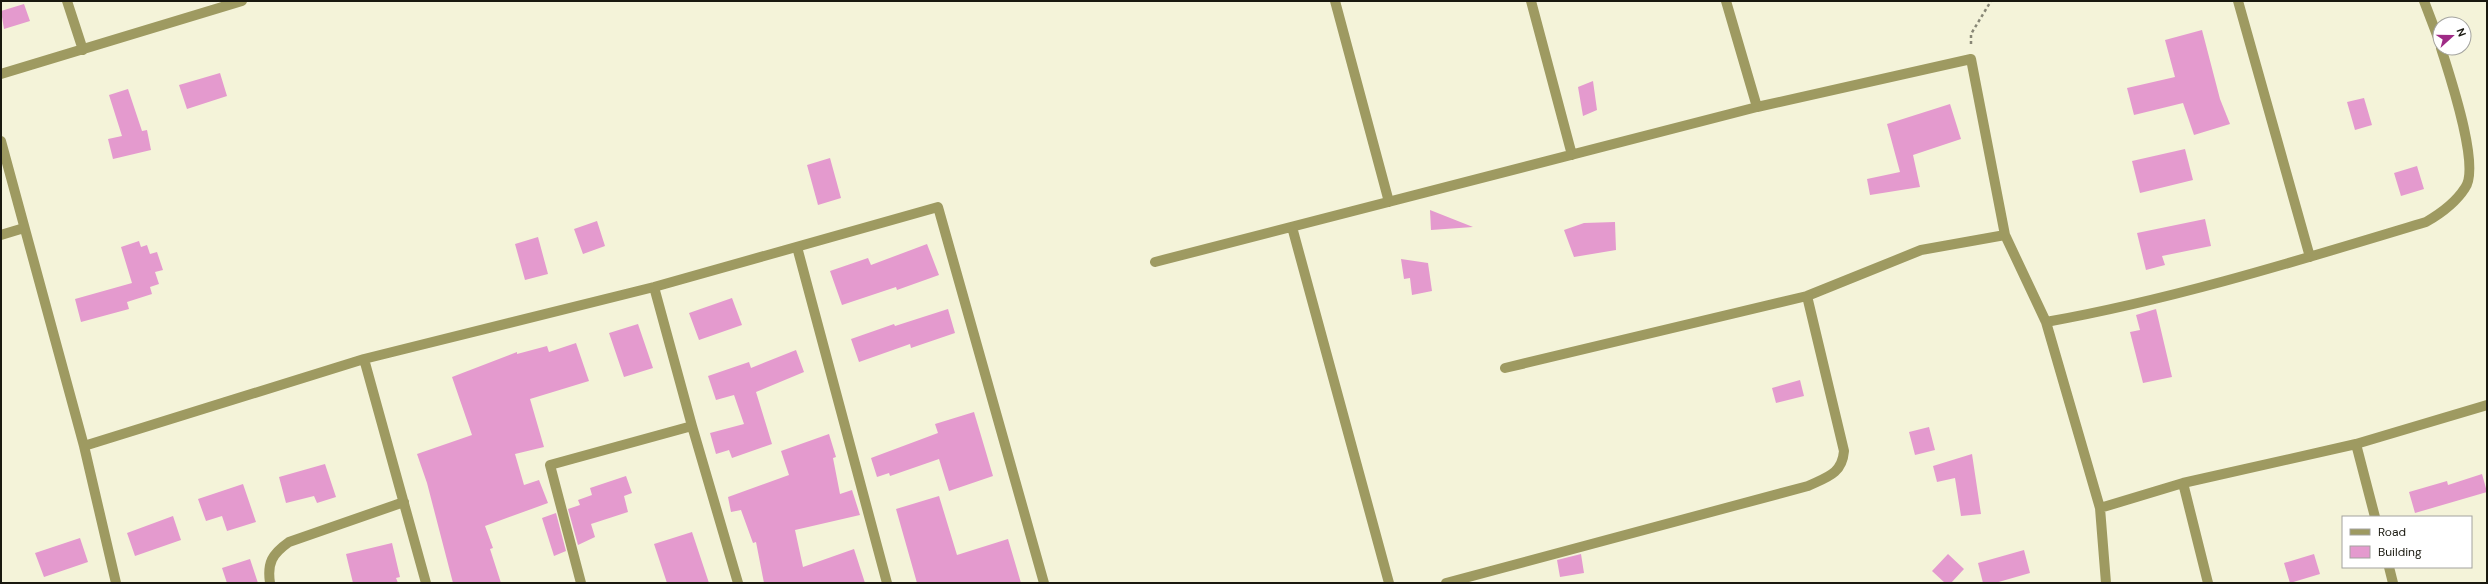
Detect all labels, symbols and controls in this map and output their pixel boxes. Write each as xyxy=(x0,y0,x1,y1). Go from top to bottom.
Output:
north arrow xyxy=(2432,16,2472,56)
text: N xyxy=(2453,26,2469,39)
legend xyxy=(2342,516,2472,568)
text: Road xyxy=(2378,524,2406,540)
text: Building xyxy=(2378,544,2422,560)

